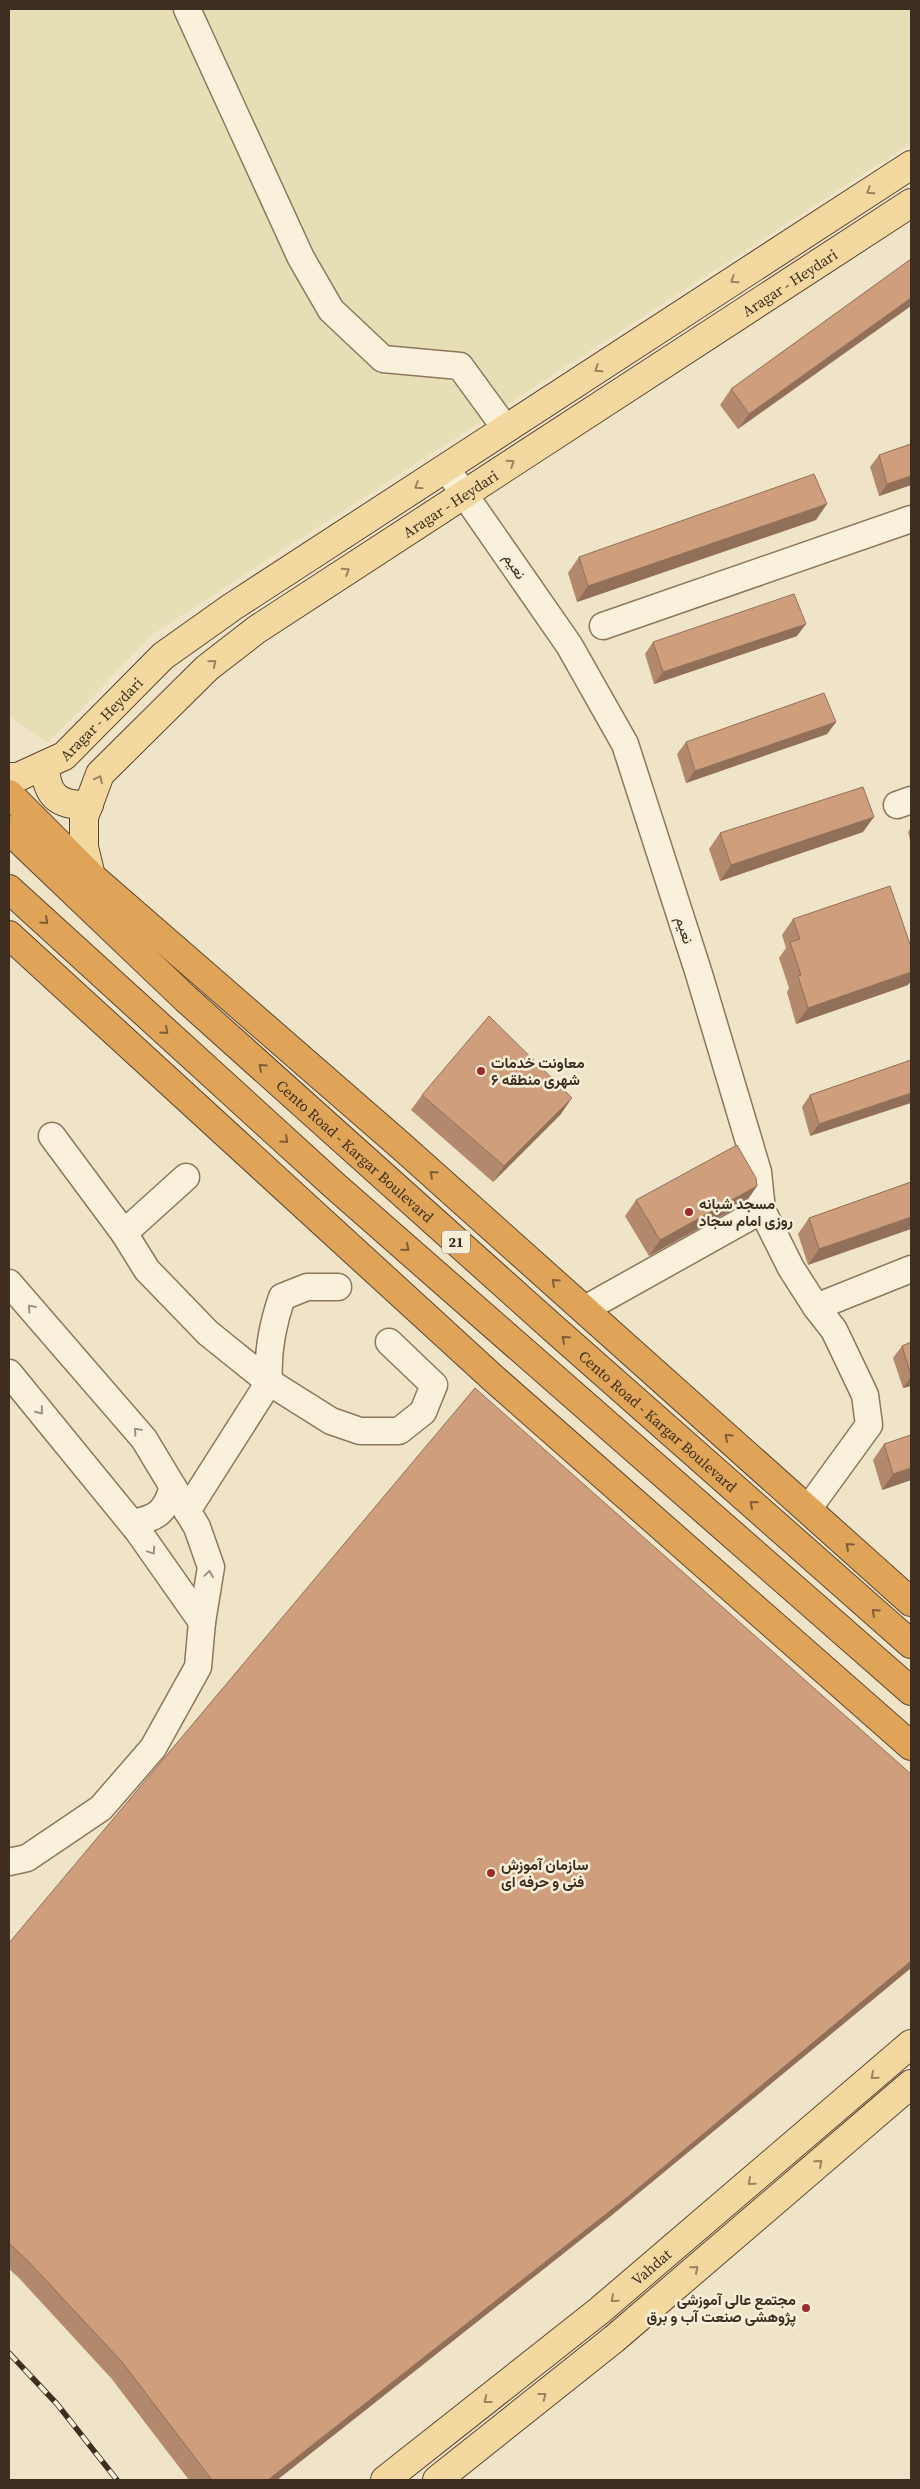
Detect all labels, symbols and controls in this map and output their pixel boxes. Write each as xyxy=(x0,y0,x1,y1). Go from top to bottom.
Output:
one-way arrow xyxy=(867,185,876,195)
street label: Aragar - Heydari xyxy=(738,243,841,321)
one-way arrow xyxy=(731,274,740,283)
one-way arrow xyxy=(594,363,604,372)
one-way arrow xyxy=(506,460,515,469)
street label: Aragar - Heydari xyxy=(398,465,502,542)
one-way arrow xyxy=(414,480,424,489)
street label: نعیم xyxy=(499,549,531,583)
one-way arrow xyxy=(341,567,350,577)
one-way arrow xyxy=(207,660,216,669)
street label: Aragar - Heydari xyxy=(55,672,147,765)
one-way arrow xyxy=(93,775,103,784)
street label: نعیم xyxy=(671,914,699,946)
one-way arrow xyxy=(39,916,48,925)
one-way arrow xyxy=(159,1025,168,1034)
place label: معاونت خدمات شهری منطقه ۶ xyxy=(491,1052,585,1090)
one-way arrow xyxy=(259,1064,268,1073)
marker: معاونت خدمات شهری منطقه ۶ xyxy=(475,1065,487,1077)
street label: Cento Road - Kargar Boulevard xyxy=(272,1074,439,1227)
one-way arrow xyxy=(279,1135,288,1144)
one-way arrow xyxy=(430,1171,439,1180)
place label: مسجد شبانه روزی امام سجاد xyxy=(699,1193,793,1231)
marker: مسجد شبانه روزی امام سجاد xyxy=(683,1206,695,1218)
road number: 21 xyxy=(442,1230,470,1254)
one-way arrow xyxy=(401,1243,410,1252)
one-way arrow xyxy=(551,1279,560,1288)
one-way arrow xyxy=(28,1305,37,1314)
one-way arrow xyxy=(562,1336,571,1345)
street label: Cento Road - Kargar Boulevard xyxy=(574,1345,742,1497)
one-way arrow xyxy=(34,1405,42,1414)
one-way arrow xyxy=(135,1428,143,1437)
one-way arrow xyxy=(724,1434,733,1443)
one-way arrow xyxy=(750,1502,759,1510)
one-way arrow xyxy=(845,1543,854,1552)
one-way arrow xyxy=(146,1546,155,1555)
one-way arrow xyxy=(204,1569,214,1578)
one-way arrow xyxy=(871,1609,880,1618)
place label: سازمان آموزش فنی و حرفه ای xyxy=(501,1854,588,1892)
marker: سازمان آموزش فنی و حرفه ای xyxy=(485,1867,497,1879)
one-way arrow xyxy=(871,2070,880,2079)
one-way arrow xyxy=(813,2160,822,2169)
one-way arrow xyxy=(747,2176,756,2185)
street label: Vahdat xyxy=(626,2243,675,2290)
one-way arrow xyxy=(690,2266,699,2275)
place label: مجتمع عالی آموزشی پژوهشی صنعت آب و برق xyxy=(647,2289,796,2327)
one-way arrow xyxy=(611,2293,620,2302)
marker: مجتمع عالی آموزشی پژوهشی صنعت آب و برق xyxy=(800,2302,812,2314)
one-way arrow xyxy=(538,2392,547,2401)
one-way arrow xyxy=(483,2394,493,2403)

